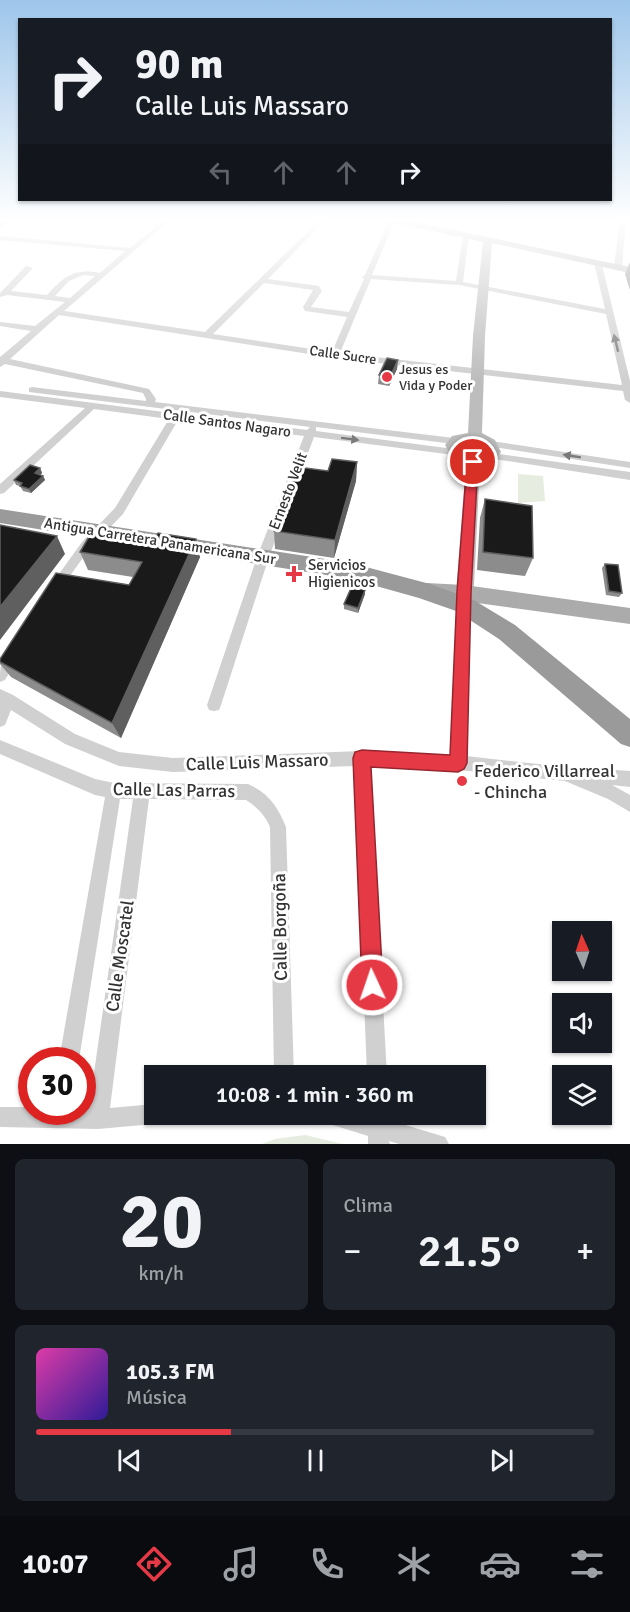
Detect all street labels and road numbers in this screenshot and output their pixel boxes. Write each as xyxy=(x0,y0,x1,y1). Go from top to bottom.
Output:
street label: Calle Sucre xyxy=(308,342,378,368)
street label: Calle Santos Nagaro xyxy=(162,405,292,441)
street label: Ernesto Velit xyxy=(265,450,311,532)
street label: Antigua Carretera Panamericana Sur xyxy=(43,514,278,568)
street label: Calle Luis Massaro xyxy=(185,749,329,775)
street label: Calle Las Parras xyxy=(113,778,235,802)
street label: Calle Borgoña xyxy=(268,873,292,981)
street label: Calle Moscatel xyxy=(101,899,139,1013)

